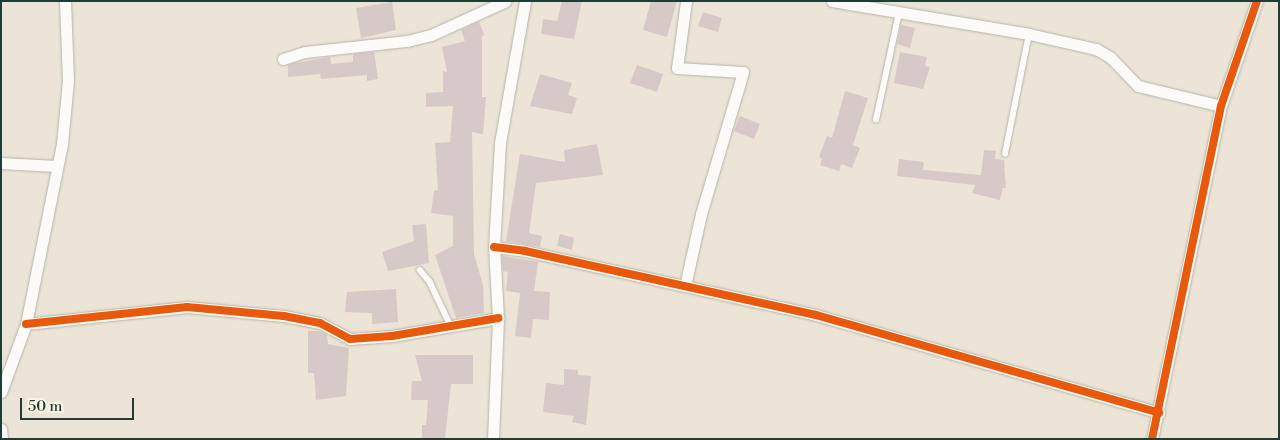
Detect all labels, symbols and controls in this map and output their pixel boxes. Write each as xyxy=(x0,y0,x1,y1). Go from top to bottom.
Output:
scale bar xyxy=(22,388,136,420)
text: 50 m xyxy=(28,397,62,416)

